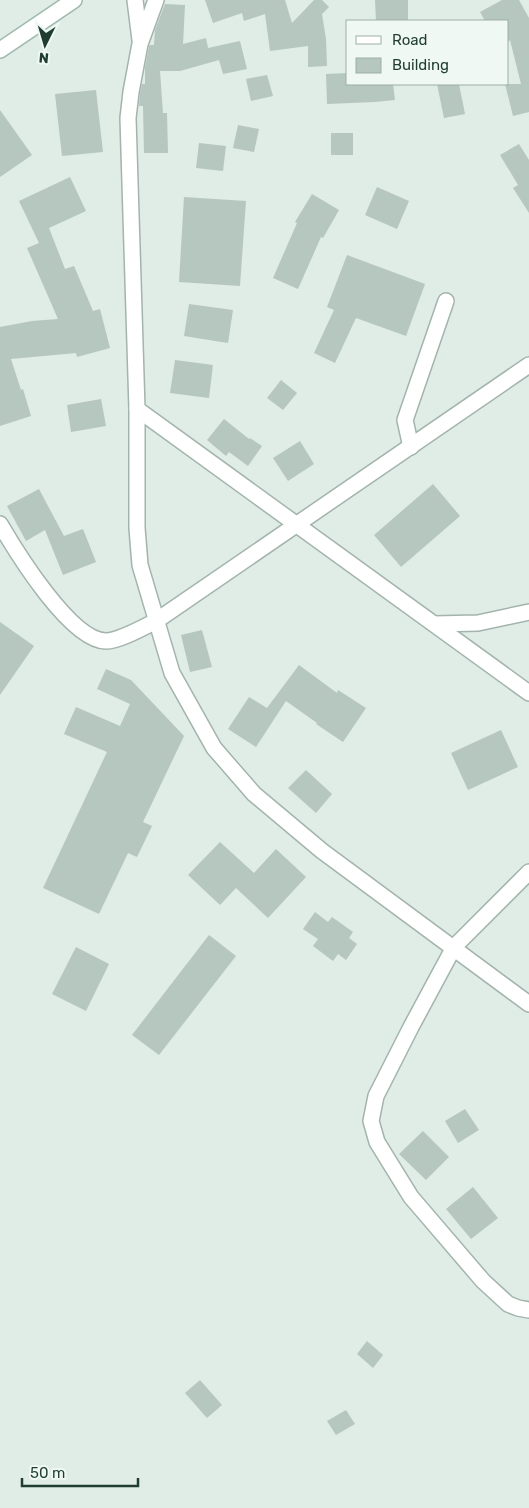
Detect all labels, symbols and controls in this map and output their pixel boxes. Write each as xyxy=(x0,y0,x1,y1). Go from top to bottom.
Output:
north arrow xyxy=(20,20,70,70)
legend xyxy=(346,20,509,85)
text: Road xyxy=(392,31,428,49)
text: N xyxy=(38,49,50,66)
text: Building xyxy=(392,56,449,74)
scale bar xyxy=(22,1456,139,1488)
text: 50 m xyxy=(30,1464,65,1482)

